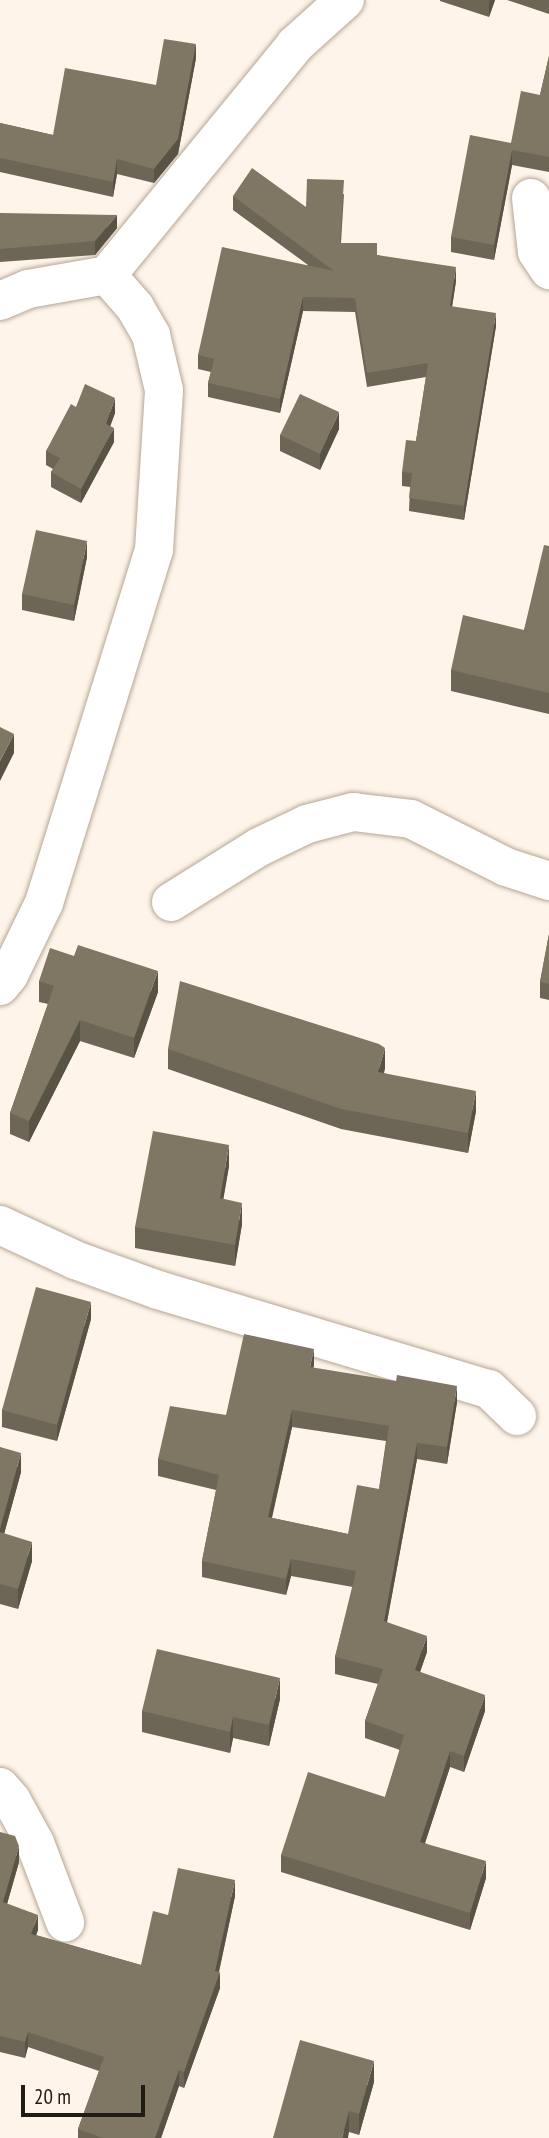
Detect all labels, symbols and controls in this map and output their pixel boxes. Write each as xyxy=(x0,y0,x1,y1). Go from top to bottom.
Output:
scale bar xyxy=(24,2072,149,2116)
text: 20 m xyxy=(34,2083,71,2110)

